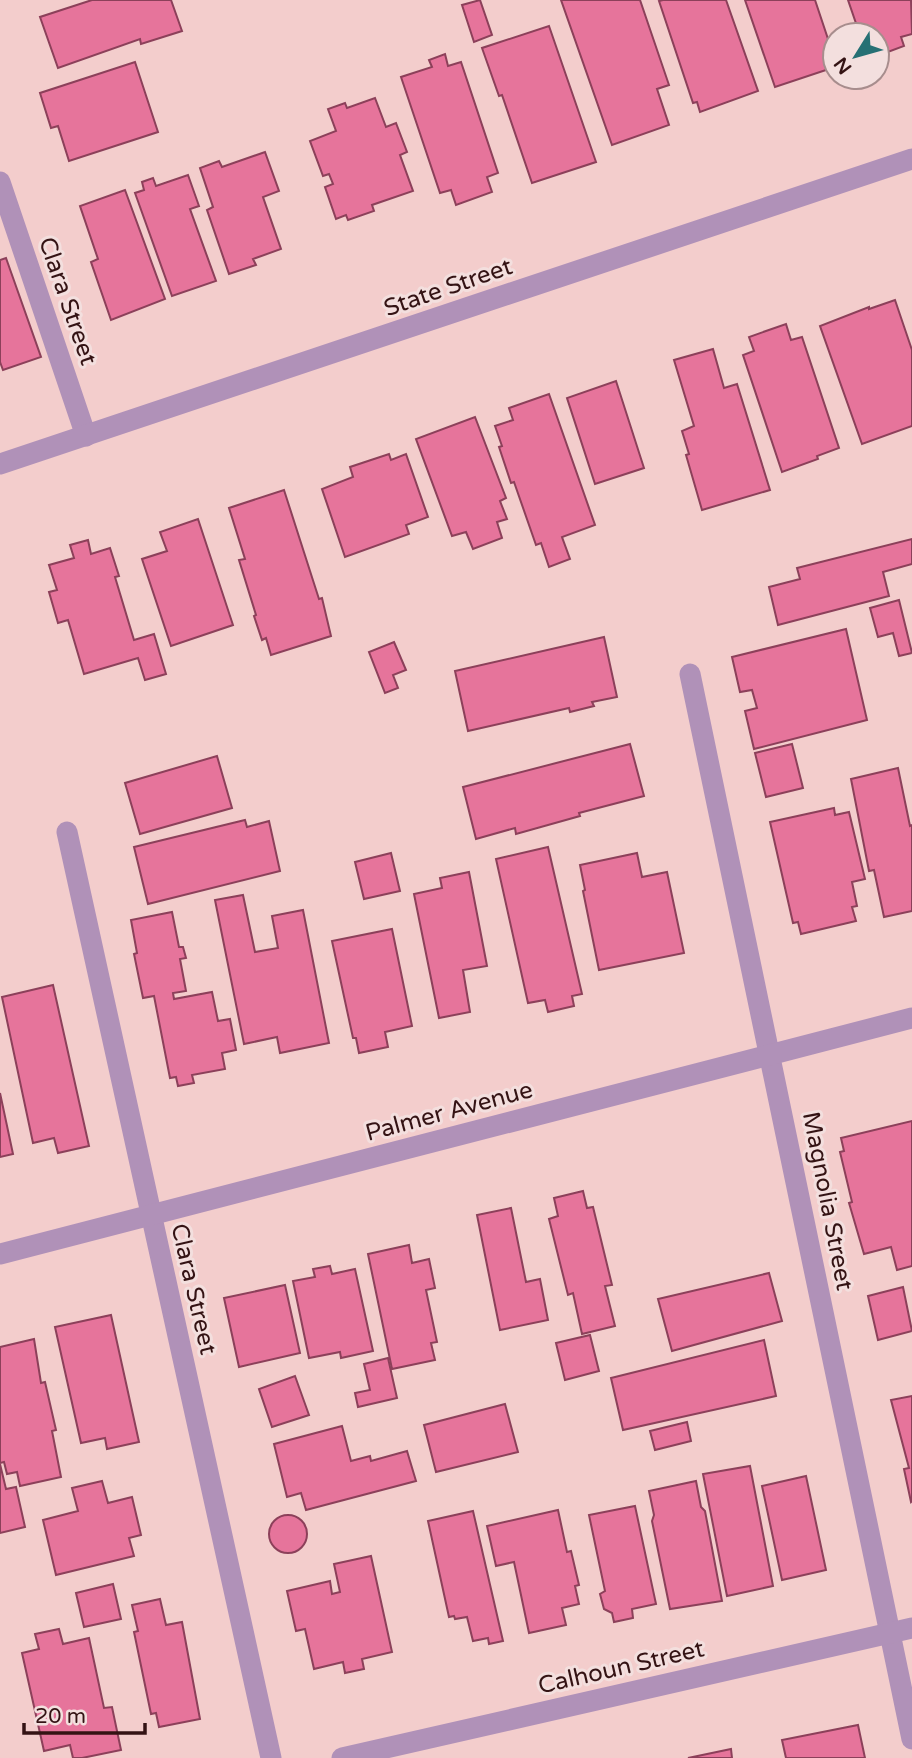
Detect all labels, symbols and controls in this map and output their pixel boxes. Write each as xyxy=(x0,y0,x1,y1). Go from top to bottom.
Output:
north arrow xyxy=(821,21,891,91)
text: N xyxy=(830,53,857,78)
street label: Clara Street xyxy=(32,233,103,369)
street label: State Street xyxy=(380,252,516,323)
street label: Palmer Avenue xyxy=(362,1075,536,1148)
street label: Magnolia Street xyxy=(796,1109,859,1293)
street label: Clara Street xyxy=(164,1221,223,1357)
street label: Calhoun Street xyxy=(535,1634,707,1701)
scale bar xyxy=(24,1692,145,1736)
text: 20 m xyxy=(35,1704,86,1729)

